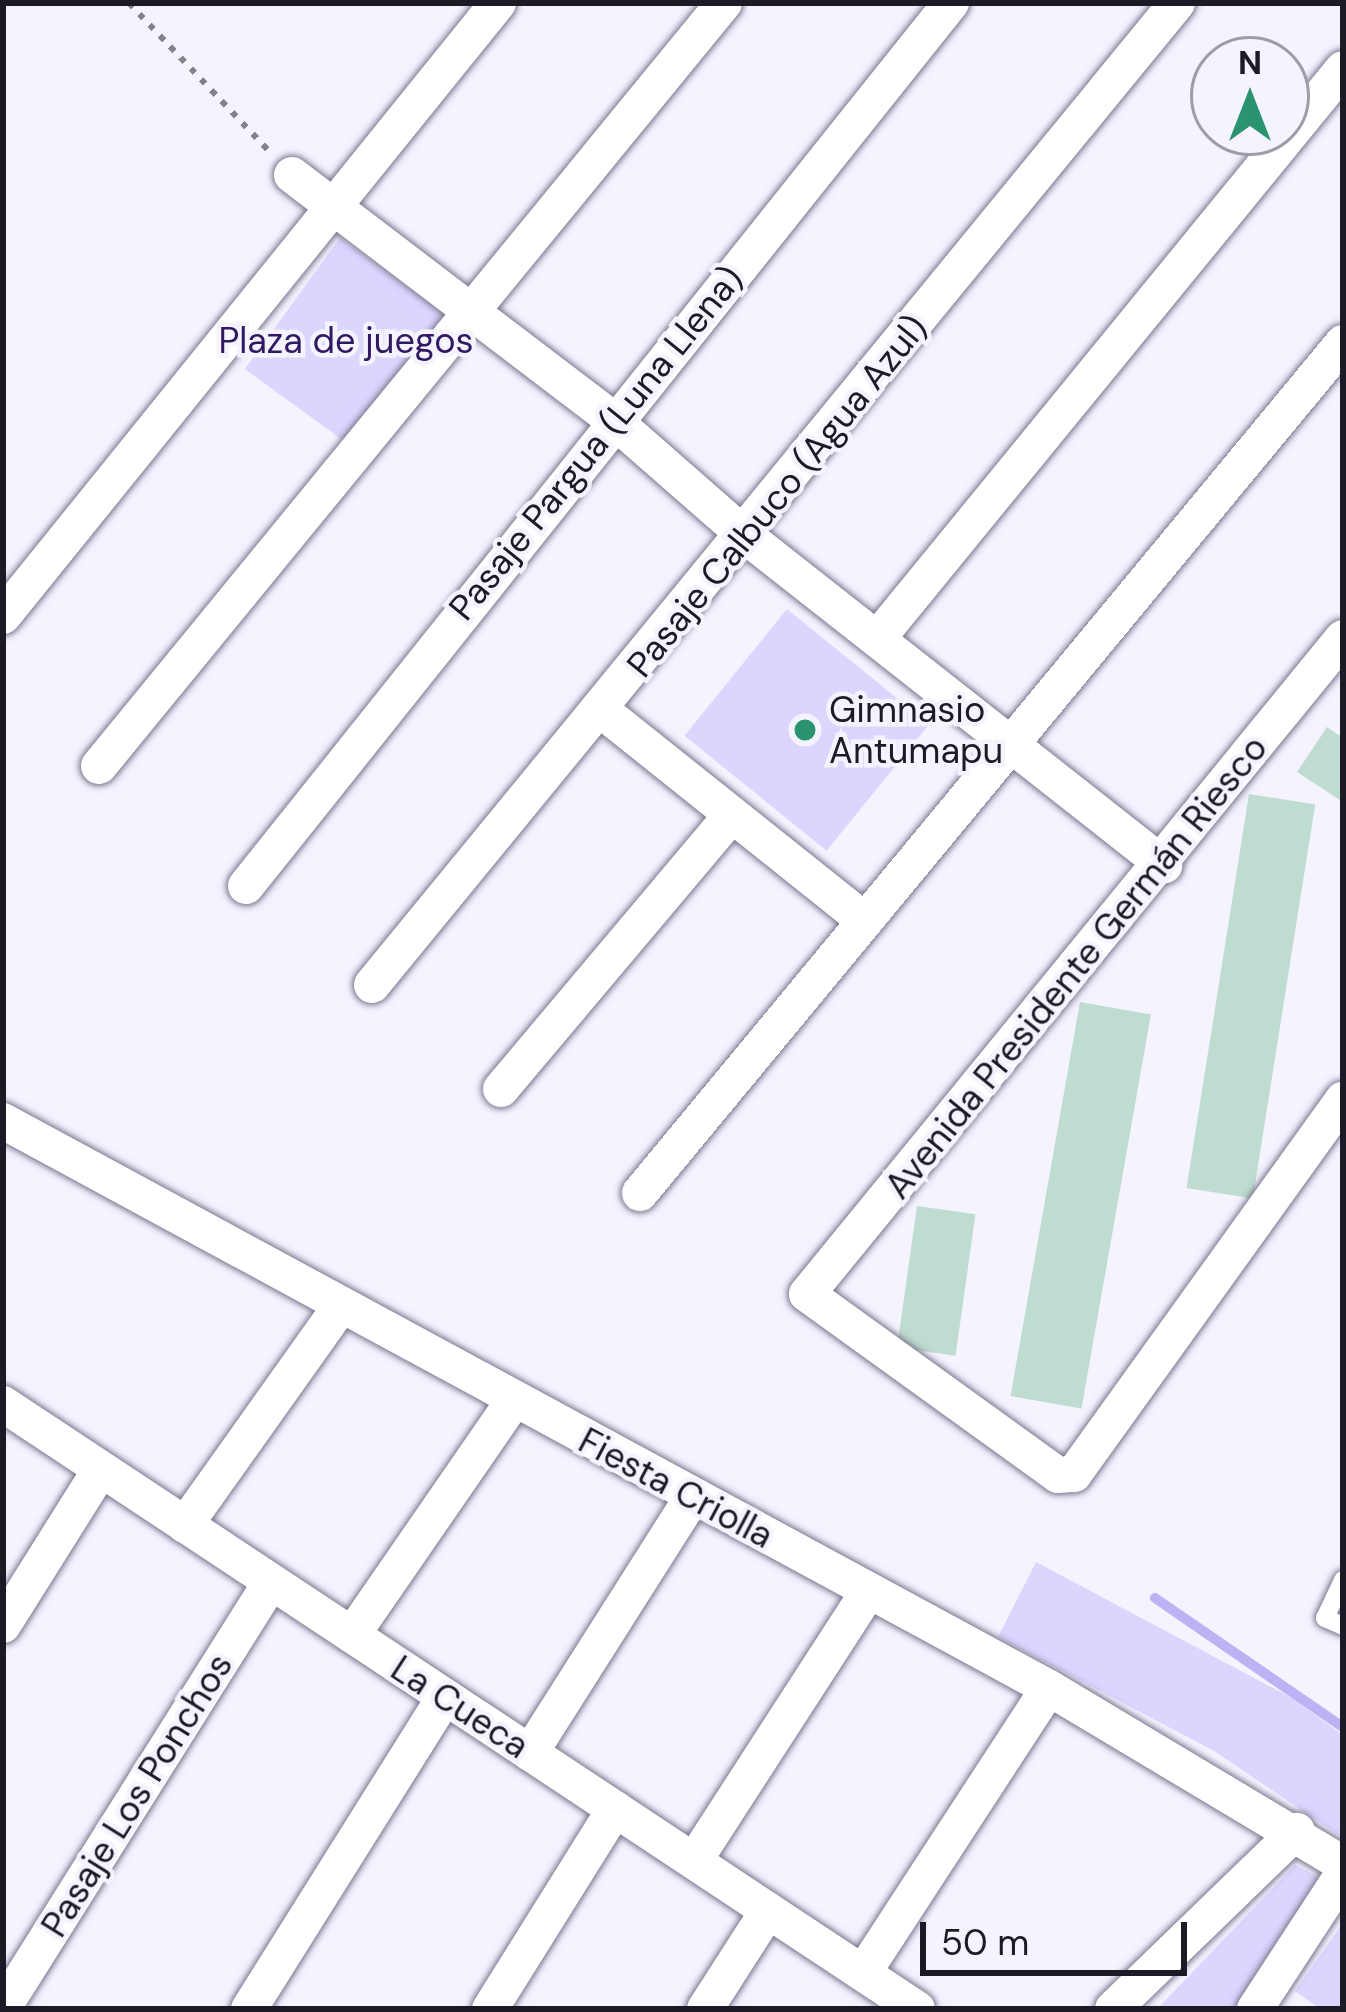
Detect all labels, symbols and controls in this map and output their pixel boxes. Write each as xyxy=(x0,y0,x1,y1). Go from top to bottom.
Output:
north arrow xyxy=(1190,36,1310,156)
text: N xyxy=(1238,41,1262,84)
street label: Pasaje Pargua (Luna Llena) xyxy=(440,257,752,629)
street label: Pasaje Calbuco (Agua Azul) xyxy=(618,307,936,685)
park label: Plaza de juegos xyxy=(218,319,474,363)
place label: Gimnasio Antumapu xyxy=(829,687,1003,772)
marker: Gimnasio Antumapu xyxy=(792,717,818,743)
street label: Avenida Presidente Germán Riesco xyxy=(876,727,1276,1207)
street label: Fiesta Criolla xyxy=(572,1419,780,1557)
street label: Pasaje Los Ponchos xyxy=(32,1645,242,1945)
street label: La Cueca xyxy=(383,1647,537,1767)
scale bar xyxy=(926,1898,1193,1972)
text: 50 m xyxy=(941,1919,1029,1966)

